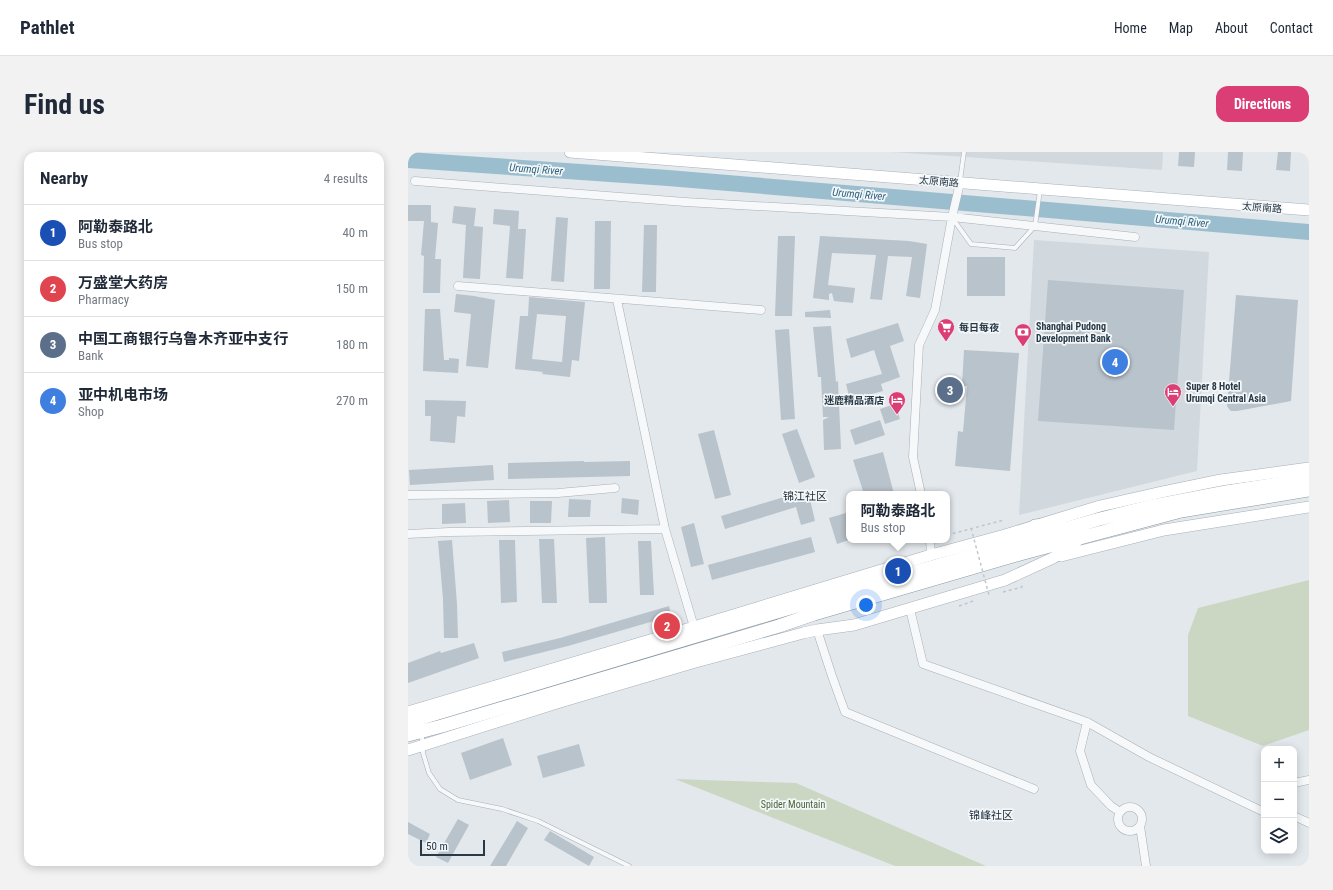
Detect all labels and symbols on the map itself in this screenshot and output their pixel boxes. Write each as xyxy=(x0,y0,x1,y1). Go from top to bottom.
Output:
water label: Urumqi River xyxy=(509,161,564,178)
street label: 太原南路 xyxy=(919,174,959,189)
water label: Urumqi River xyxy=(832,186,887,203)
street label: 太原南路 xyxy=(1242,201,1282,214)
water label: Urumqi River xyxy=(1155,213,1210,230)
supermarket icon: 每日每夜 xyxy=(936,317,956,342)
place label: Shanghai Pudong Development Bank xyxy=(1036,321,1111,344)
place label: 每日每夜 xyxy=(959,322,999,333)
bank icon: Shanghai Pudong Development Bank xyxy=(1013,322,1033,347)
pin: 4 xyxy=(1102,347,1128,377)
pin: 3 xyxy=(937,375,963,405)
place label: Super 8 Hotel Urumqi Central Asia xyxy=(1186,381,1266,404)
hotel icon: Super 8 Hotel Urumqi Central Asia xyxy=(1163,382,1183,407)
hotel icon: 迷鹿精品酒店 xyxy=(887,390,907,415)
place label: 迷鹿精品酒店 xyxy=(824,394,884,406)
district label: 锦江社区 xyxy=(783,490,827,503)
pin: 1 xyxy=(885,556,911,586)
your location xyxy=(856,595,876,615)
pin: 2 xyxy=(654,611,680,641)
park label: Spider Mountain xyxy=(761,799,825,810)
district label: 锦峰社区 xyxy=(969,809,1013,822)
scale bar xyxy=(420,838,485,857)

